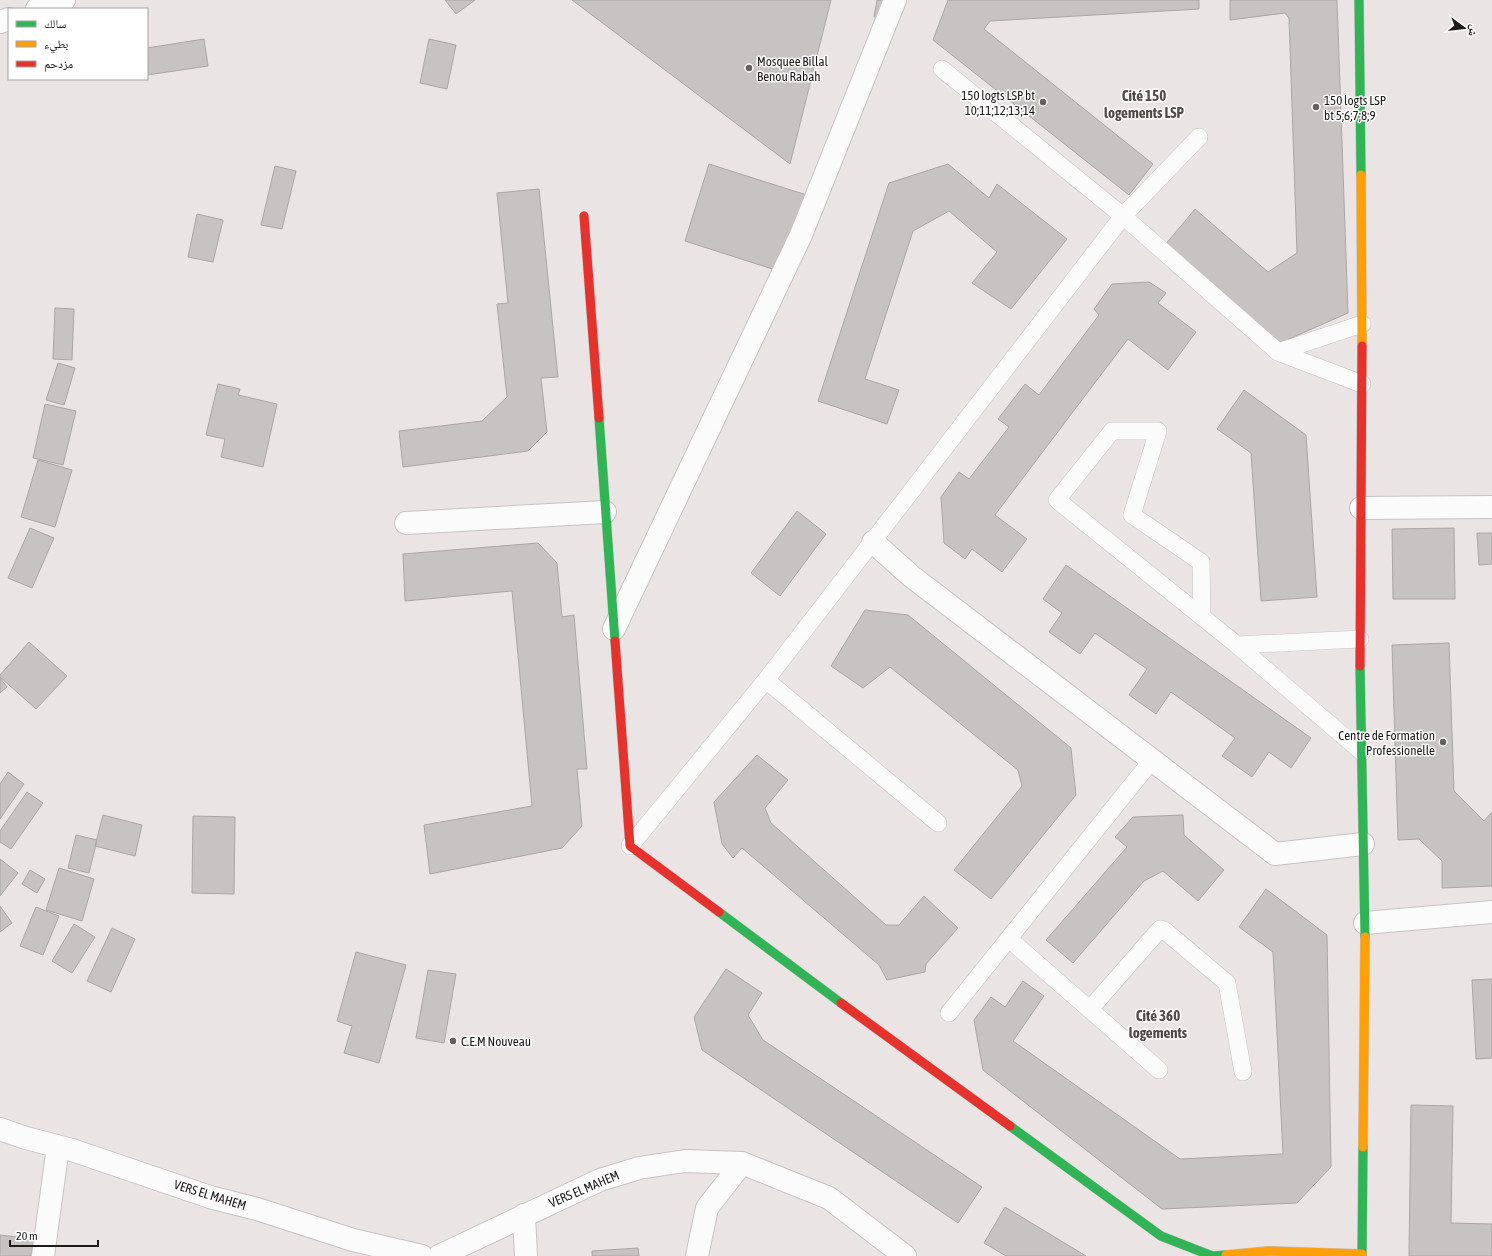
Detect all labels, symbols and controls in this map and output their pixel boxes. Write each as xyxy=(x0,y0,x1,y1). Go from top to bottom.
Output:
legend xyxy=(8,8,148,80)
north arrow xyxy=(1444,8,1484,48)
text: سالك xyxy=(44,17,66,31)
text: ش xyxy=(1464,23,1481,38)
text: بطيء xyxy=(44,37,68,54)
place label: Mosquee Billal Benou Rabah xyxy=(757,54,828,84)
text: مزدحم xyxy=(44,57,73,72)
marker: Mosquee Billal Benou Rabah xyxy=(744,63,754,73)
district label: Cité 150 logements LSP xyxy=(1104,87,1185,121)
place label: 150 logts LSP bt 10;11;12;13;14 xyxy=(961,88,1035,118)
place label: 150 logts LSP bt 5;6;7;8;9 xyxy=(1324,93,1386,123)
marker: 150 logts LSP bt 10;11;12;13;14 xyxy=(1038,97,1048,107)
marker: 150 logts LSP bt 5;6;7;8;9 xyxy=(1311,102,1321,112)
place label: Centre de Formation Professionelle xyxy=(1338,728,1435,758)
marker: Centre de Formation Professionelle xyxy=(1438,737,1448,747)
district label: Cité 360 logements xyxy=(1129,1007,1188,1041)
place label: C.E.M Nouveau xyxy=(461,1034,531,1049)
marker: C.E.M Nouveau xyxy=(448,1036,458,1046)
street label: VERS EL MAHEM xyxy=(547,1167,621,1211)
street label: VERS EL MAHEM xyxy=(172,1177,248,1213)
scale bar xyxy=(10,1222,98,1248)
text: 20 m xyxy=(16,1229,38,1243)

